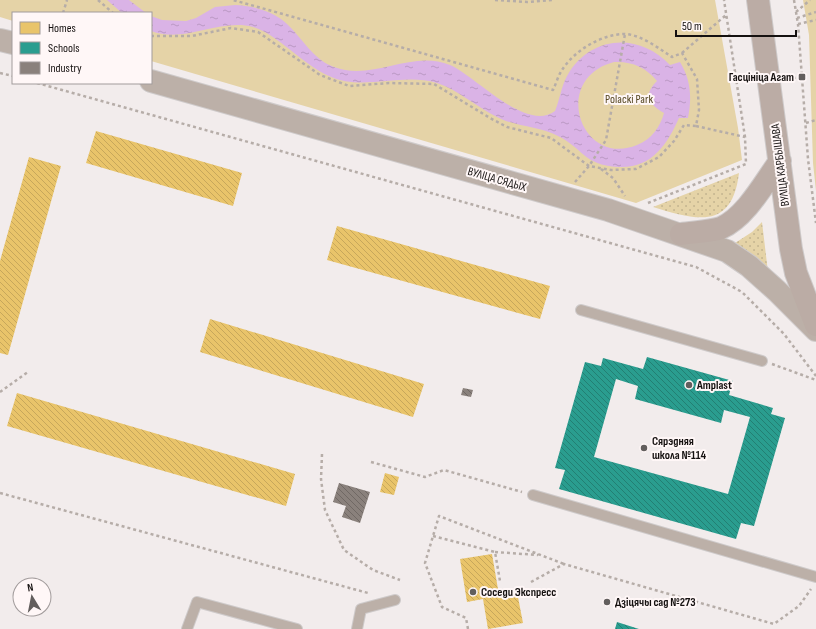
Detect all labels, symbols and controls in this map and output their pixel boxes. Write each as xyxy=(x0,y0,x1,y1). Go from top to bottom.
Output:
legend xyxy=(12,12,152,84)
scale bar xyxy=(676,12,796,38)
text: 50 m xyxy=(682,19,702,34)
text: Homes xyxy=(48,21,76,36)
text: Schools xyxy=(48,41,80,56)
text: Industry xyxy=(48,61,82,76)
place label: Гасцініца Агат xyxy=(729,70,794,85)
marker: Гасцініца Агат xyxy=(797,72,807,82)
park label: Polacki Park xyxy=(605,92,653,107)
street label: ВУЛІЦА КАРБЫШАВА xyxy=(768,122,793,207)
street label: ВУЛІЦА СЯДЫХ xyxy=(466,164,529,195)
place label: Amplast xyxy=(696,378,732,393)
marker: Amplast xyxy=(684,380,694,390)
place label: Сярэдняя школа №114 xyxy=(652,434,707,463)
marker: Сярэдняя школа №114 xyxy=(639,443,649,453)
north arrow xyxy=(12,577,52,617)
text: N xyxy=(26,581,34,595)
place label: Соседи Экспресс xyxy=(481,585,556,600)
marker: Соседи Экспресс xyxy=(468,587,478,597)
place label: Дзіцячы сад №273 xyxy=(615,595,696,610)
marker: Дзіцячы сад №273 xyxy=(602,597,612,607)

